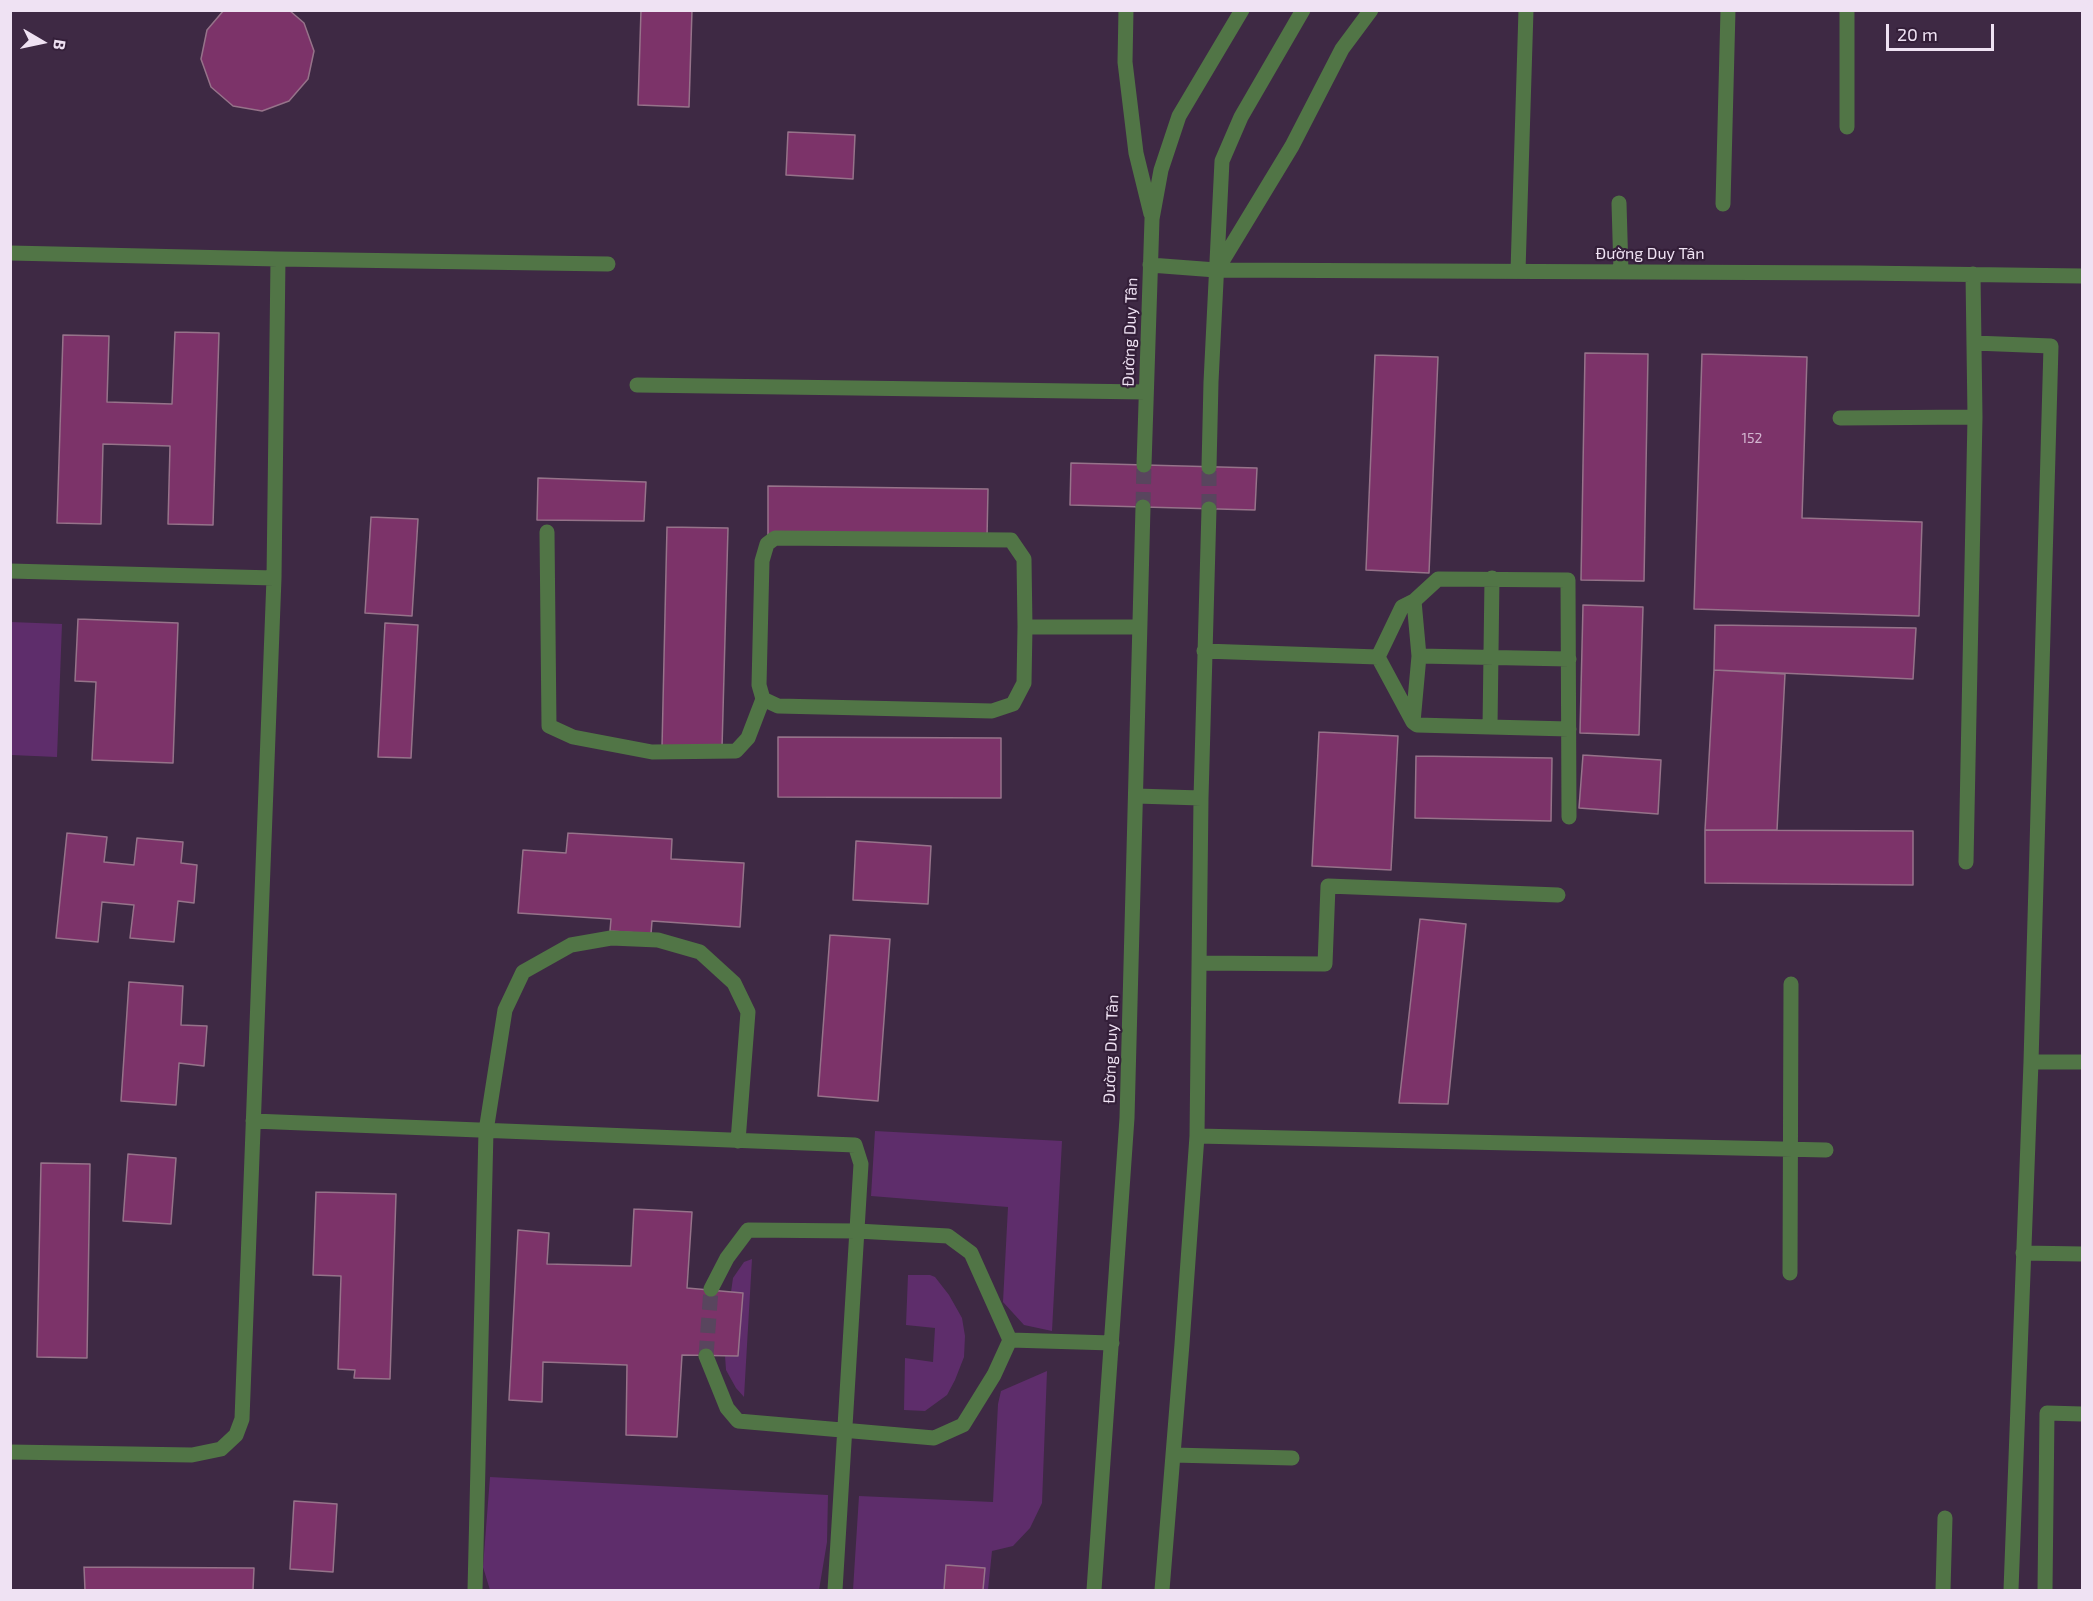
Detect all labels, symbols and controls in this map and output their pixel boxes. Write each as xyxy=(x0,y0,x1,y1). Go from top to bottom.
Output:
north arrow xyxy=(12,12,72,72)
scale bar xyxy=(1889,12,1997,50)
text: 20 m xyxy=(1897,23,1938,45)
text: B xyxy=(50,38,70,51)
street label: Đường Duy Tân xyxy=(1596,244,1704,264)
street label: Đường Duy Tân xyxy=(1119,277,1141,387)
house number: 152 xyxy=(1742,430,1762,446)
street label: Đường Duy Tân xyxy=(1100,994,1122,1104)

